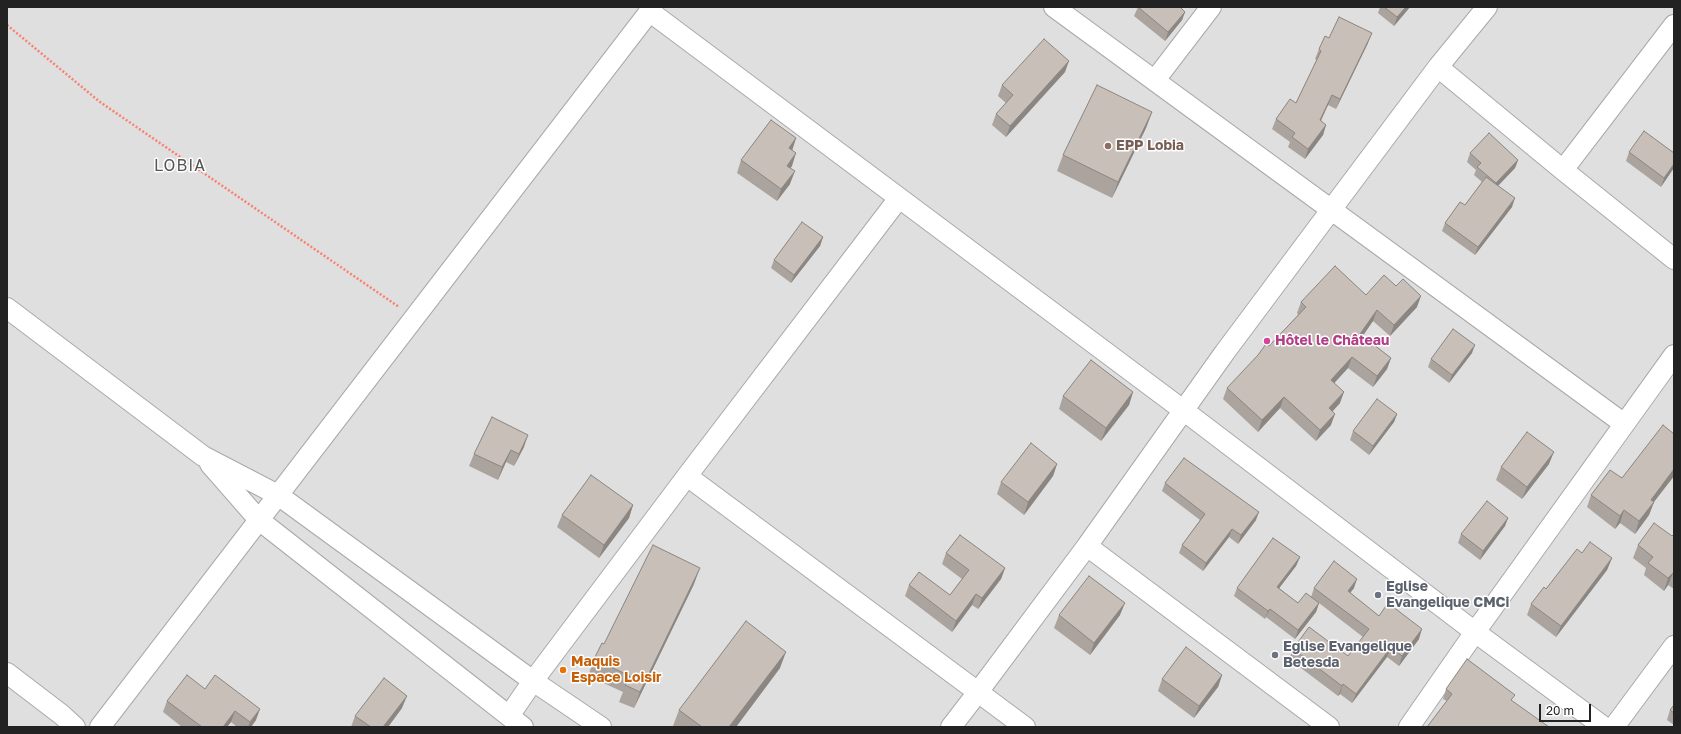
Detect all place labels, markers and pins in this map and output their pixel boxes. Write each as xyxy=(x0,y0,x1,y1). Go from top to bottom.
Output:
place label: EPP Lobia xyxy=(1116,138,1184,154)
marker: EPP Lobia xyxy=(1103,141,1113,151)
place label: Hôtel le Château xyxy=(1275,333,1389,349)
marker: Hôtel le Château xyxy=(1262,336,1272,346)
place label: Eglise Evangelique CMCi xyxy=(1386,579,1509,612)
marker: Eglise Evangelique CMCi xyxy=(1373,590,1383,600)
place label: Eglise Evangelique Betesda xyxy=(1283,639,1412,672)
marker: Eglise Evangelique Betesda xyxy=(1270,650,1280,660)
place label: Maquis Espace Loisir xyxy=(571,654,661,686)
marker: Maquis Espace Loisir xyxy=(558,665,568,675)

